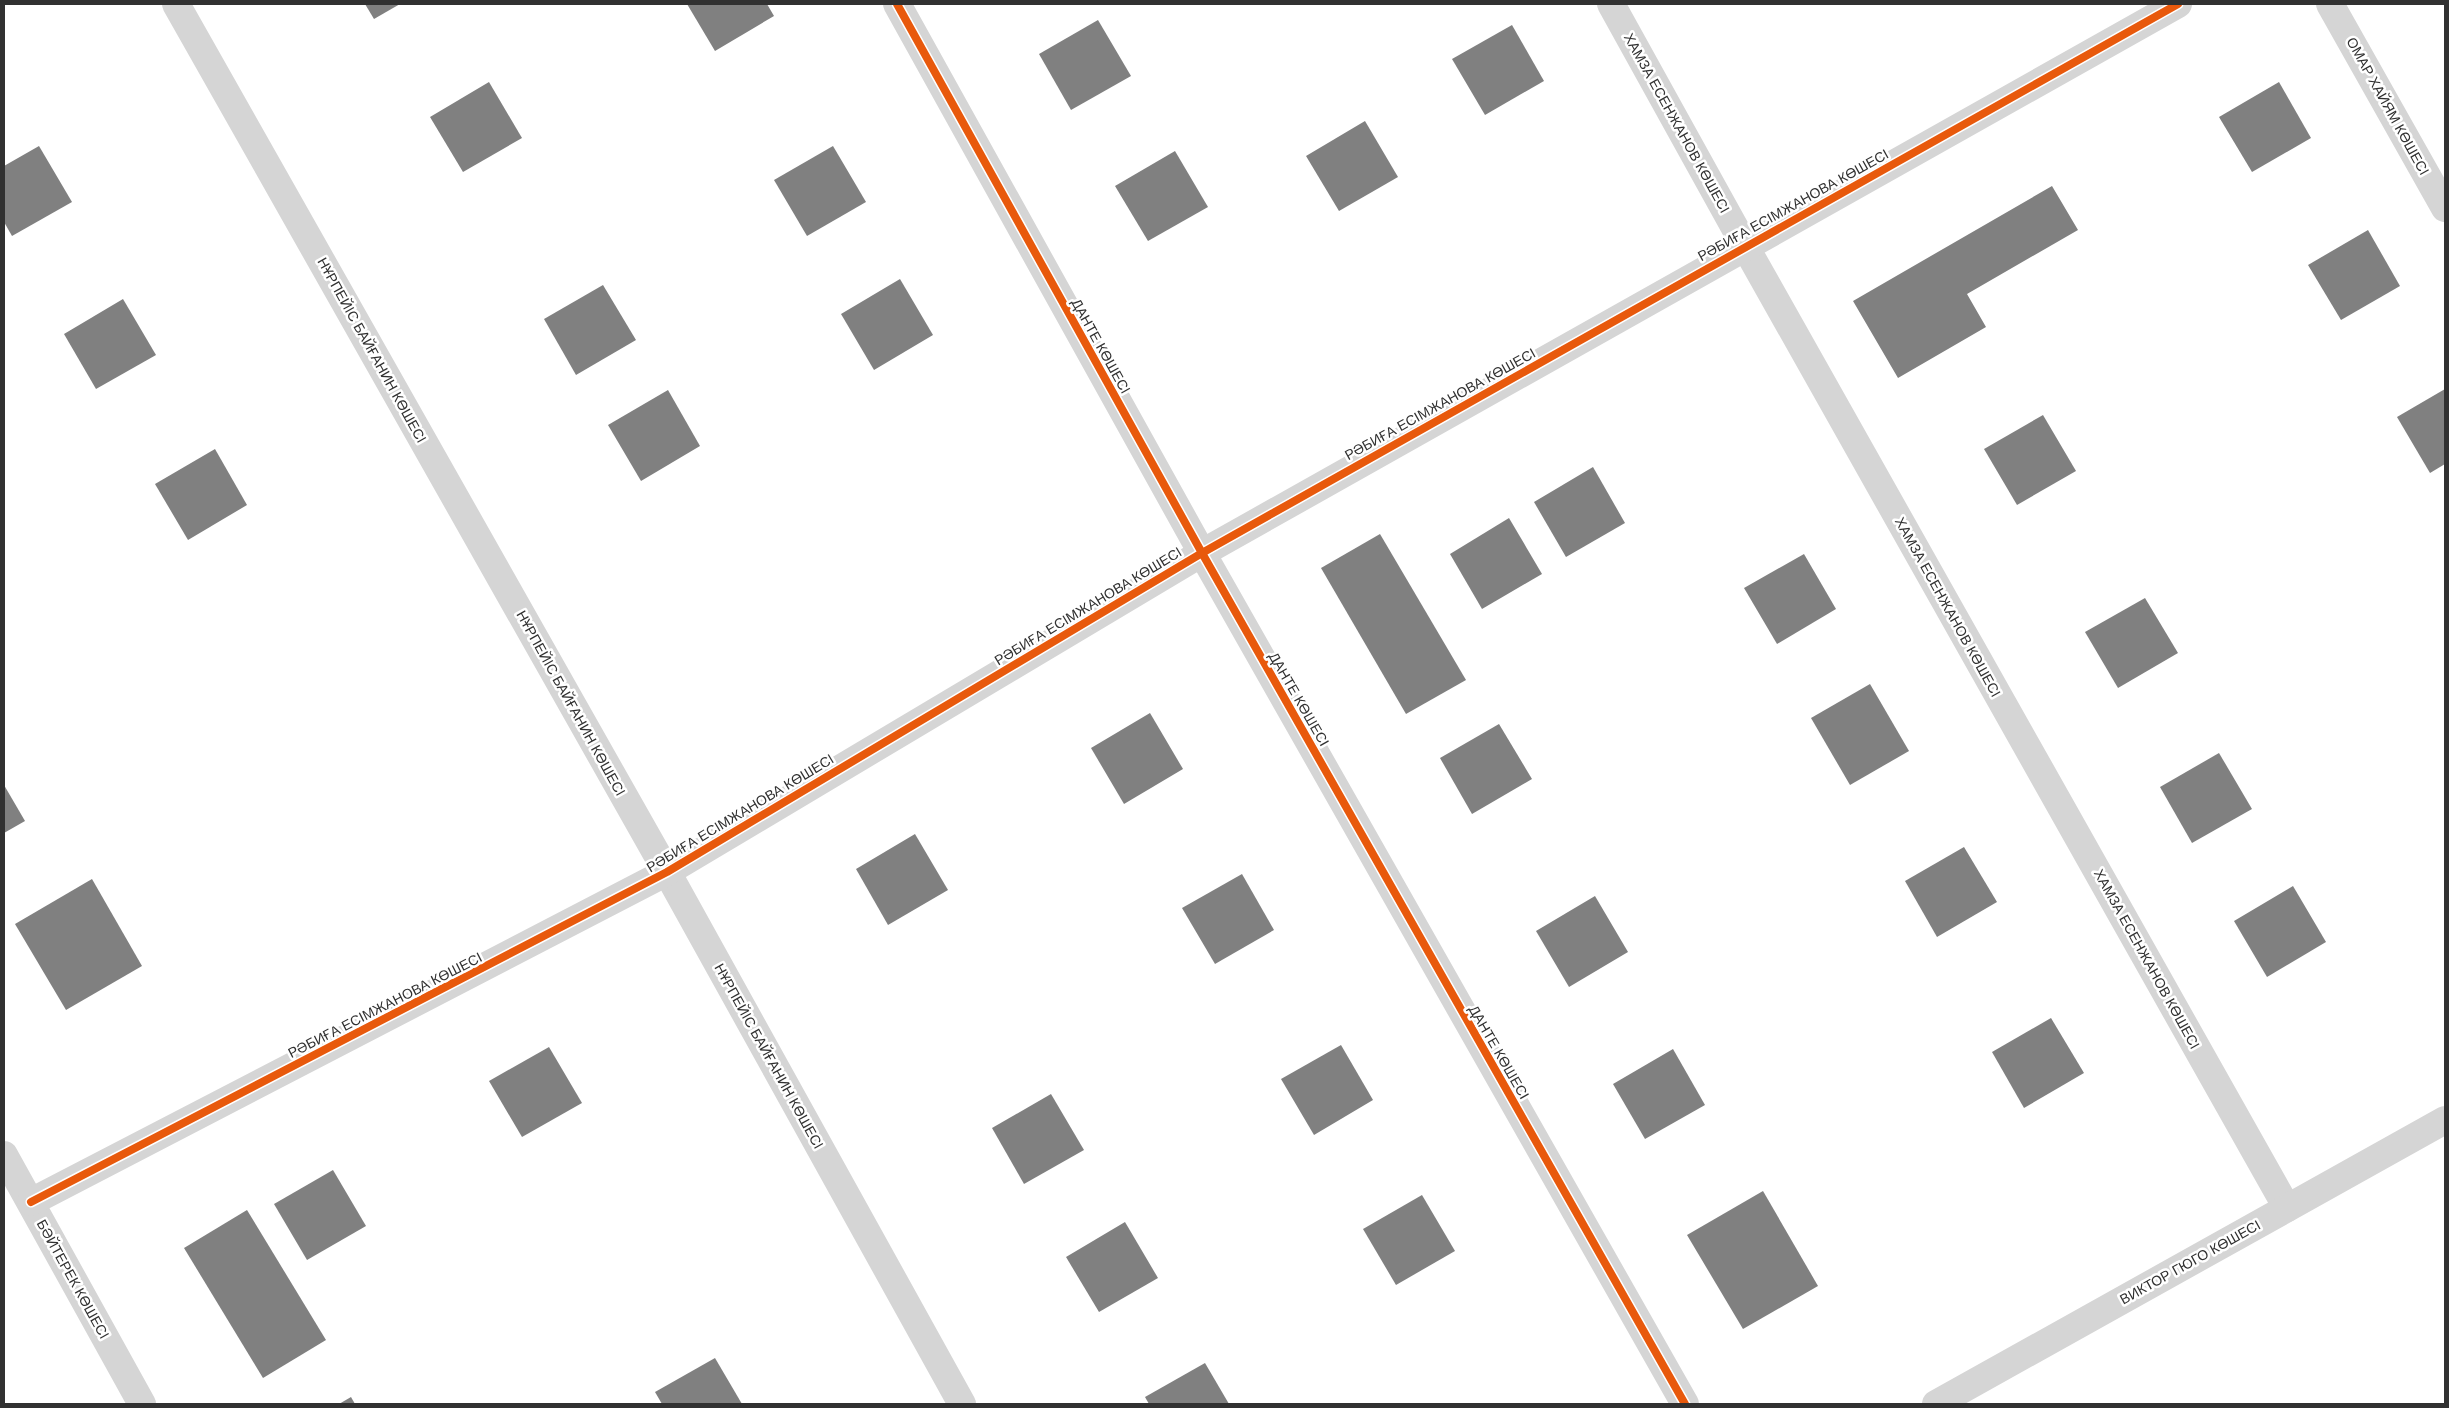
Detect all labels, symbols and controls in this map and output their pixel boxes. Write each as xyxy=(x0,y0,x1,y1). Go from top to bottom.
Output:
street label: ХАМЗА ЕСЕНЖАНОВ КӨШЕСІ xyxy=(1621,31,1733,215)
street label: ОМАР ХАЙЯМ КӨШЕСІ xyxy=(2343,34,2433,178)
street label: РӘБИҒА ЕСІМЖАНОВА КӨШЕСІ xyxy=(1695,146,1891,264)
street label: НҰРПЕЙІС БАЙҒАНИН КӨШЕСІ xyxy=(314,254,431,445)
street label: ДАНТЕ КӨШЕСІ xyxy=(1068,296,1134,396)
street label: РӘБИҒА ЕСІМЖАНОВА КӨШЕСІ xyxy=(1342,345,1538,463)
street label: ХАМЗА ЕСЕНЖАНОВ КӨШЕСІ xyxy=(1892,515,2004,699)
street label: РӘБИҒА ЕСІМЖАНОВА КӨШЕСІ xyxy=(992,544,1184,668)
street label: НҰРПЕЙІС БАЙҒАНИН КӨШЕСІ xyxy=(513,607,630,798)
street label: ДАНТЕ КӨШЕСІ xyxy=(1266,649,1332,749)
street label: РӘБИҒА ЕСІМЖАНОВА КӨШЕСІ xyxy=(644,751,836,875)
street label: ХАМЗА ЕСЕНЖАНОВ КӨШЕСІ xyxy=(2091,867,2203,1051)
street label: РӘБИҒА ЕСІМЖАНОВА КӨШЕСІ xyxy=(285,949,485,1061)
street label: НҰРПЕЙІС БАЙҒАНИН КӨШЕСІ xyxy=(711,960,828,1151)
street label: ДАНТЕ КӨШЕСІ xyxy=(1466,1002,1532,1102)
street label: БӘЙТЕРЕК КӨШЕСІ xyxy=(34,1216,113,1341)
street label: ВИКТОР ГЮГО КӨШЕСІ xyxy=(2117,1217,2263,1307)

